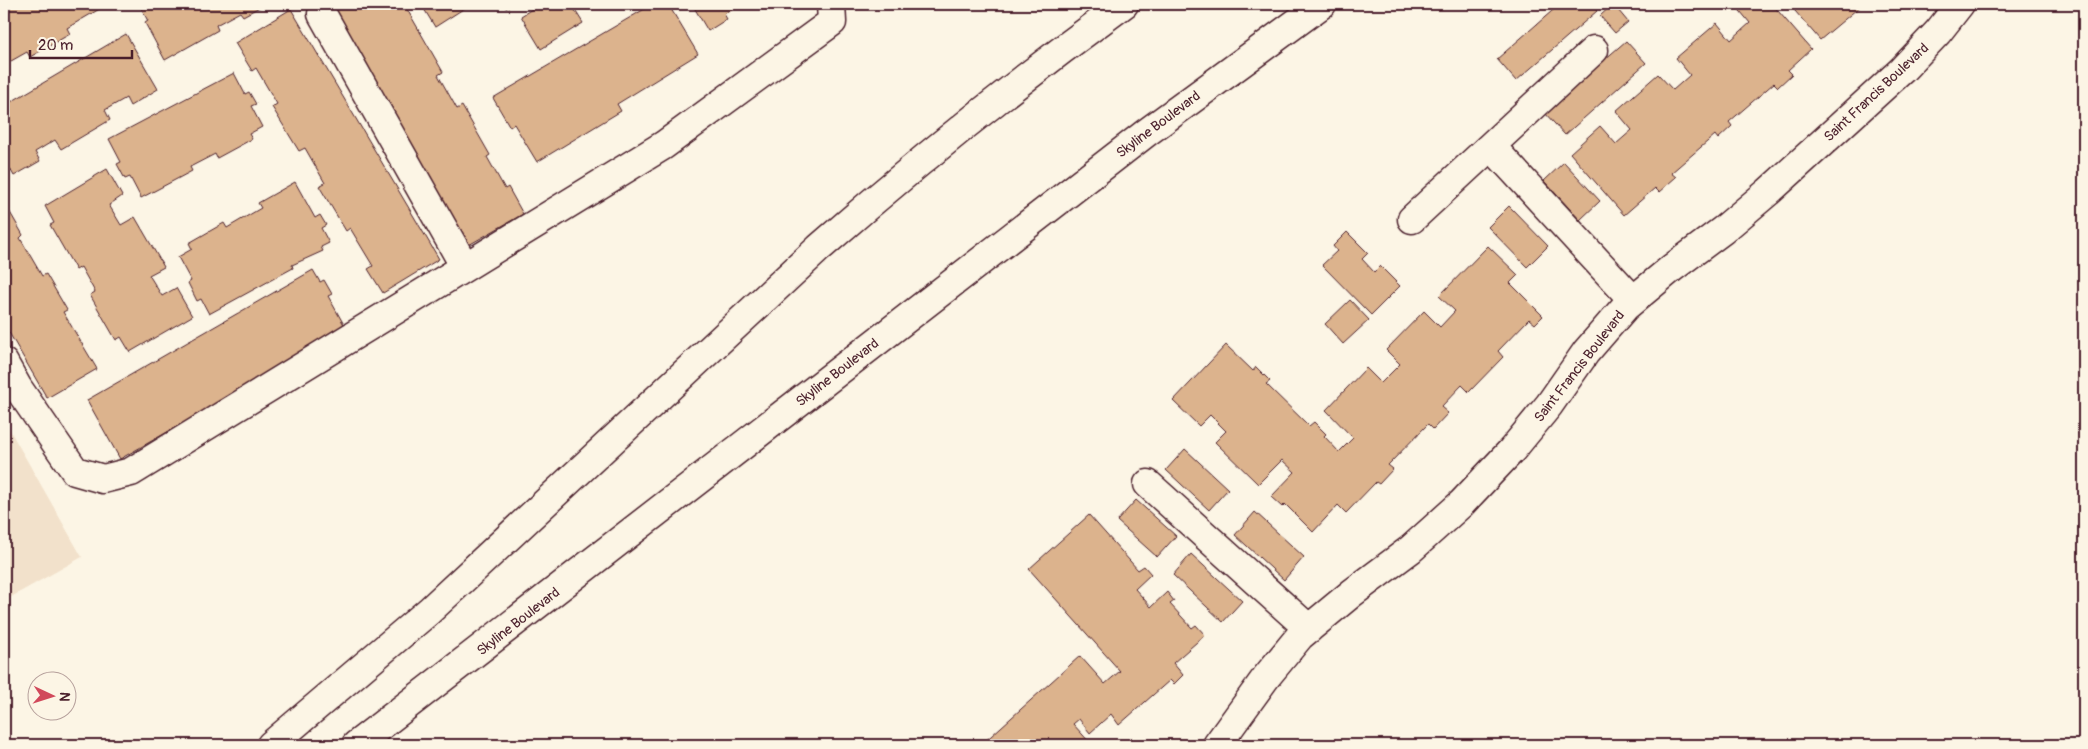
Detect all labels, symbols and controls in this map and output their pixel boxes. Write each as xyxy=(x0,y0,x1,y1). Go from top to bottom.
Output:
scale bar xyxy=(30,28,132,60)
text: 20 m xyxy=(38,36,73,55)
street label: Saint Francis Boulevard xyxy=(1820,39,1932,145)
street label: Skyline Boulevard xyxy=(1113,87,1204,161)
street label: Saint Francis Boulevard xyxy=(1531,307,1628,425)
street label: Skyline Boulevard xyxy=(792,335,882,410)
street label: Skyline Boulevard xyxy=(473,584,563,659)
north arrow xyxy=(28,672,78,722)
text: N xyxy=(56,692,73,702)

